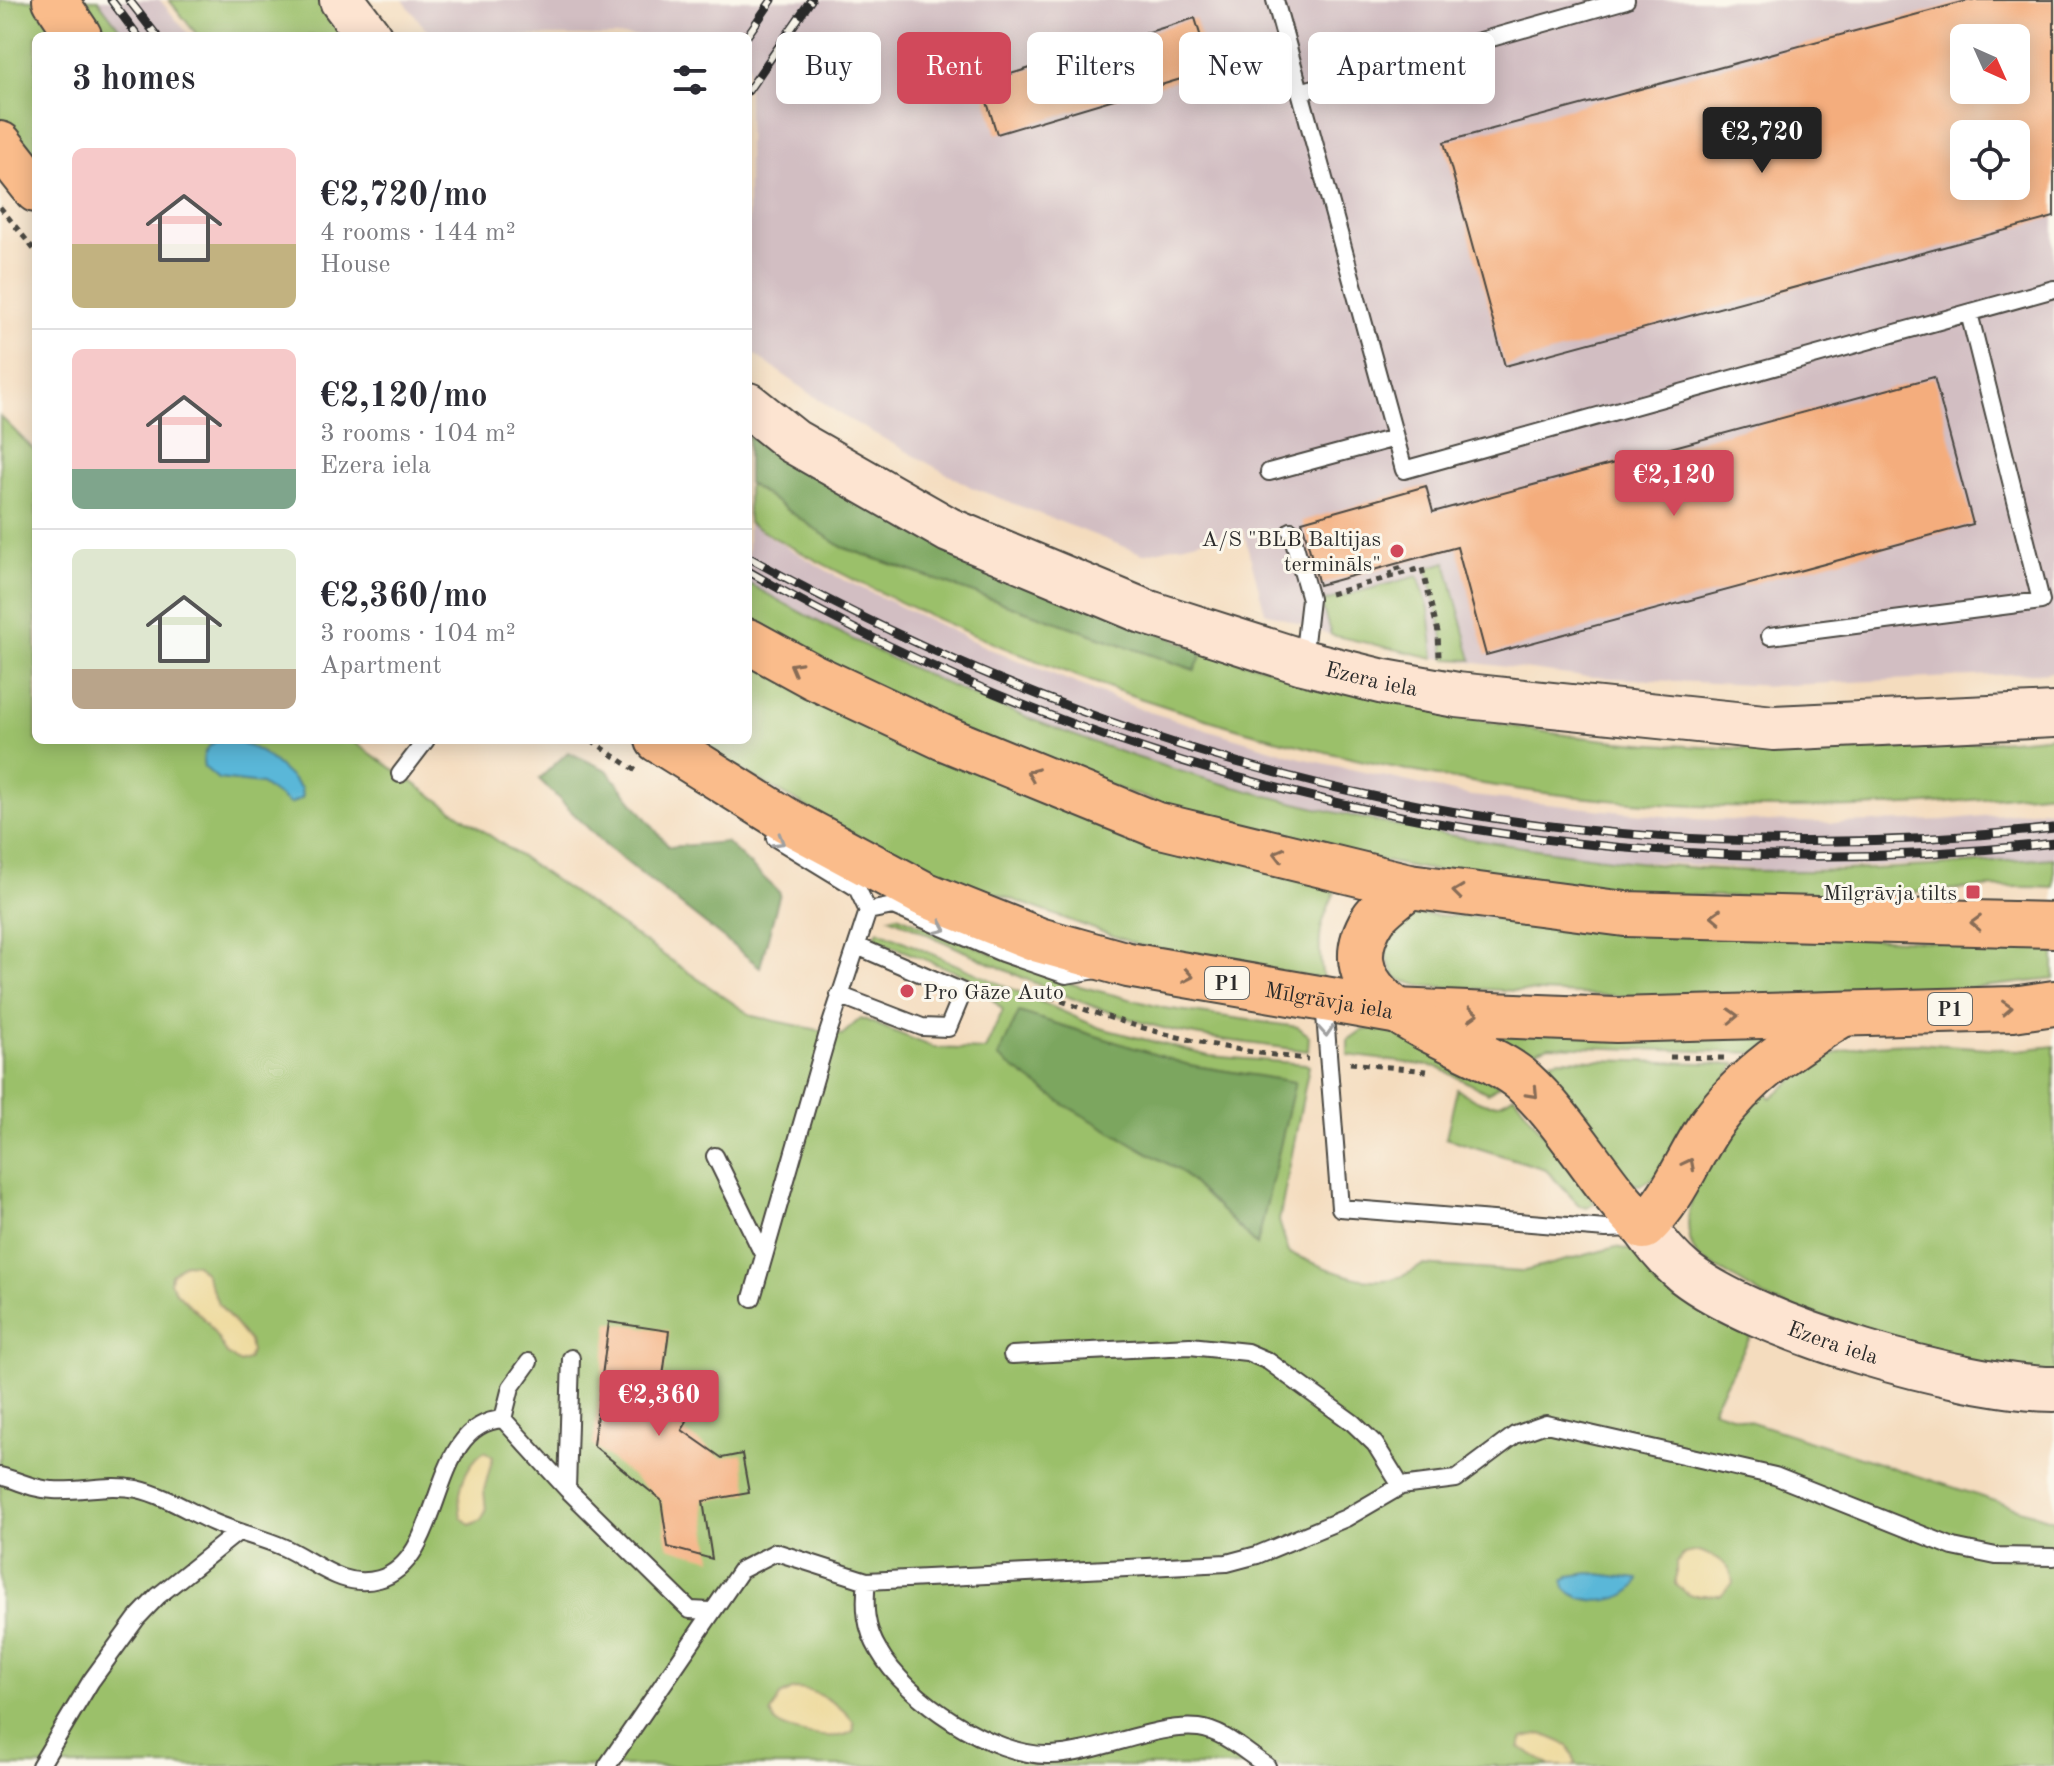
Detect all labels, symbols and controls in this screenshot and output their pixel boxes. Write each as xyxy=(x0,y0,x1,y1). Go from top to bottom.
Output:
north arrow xyxy=(1950,24,2030,104)
map controls xyxy=(1950,24,2030,200)
chip: Buy xyxy=(776,32,881,104)
chip: Rent xyxy=(897,32,1011,104)
chip: Filters xyxy=(1027,32,1163,104)
chip: New xyxy=(1179,32,1292,104)
chip: Apartment xyxy=(1308,32,1495,104)
icon: filters xyxy=(668,58,712,102)
text: 3 homes xyxy=(72,63,195,97)
pin: €2,720 xyxy=(1697,107,1827,175)
text: €2,720 xyxy=(1721,120,1803,146)
button: locate xyxy=(1950,120,2030,200)
text: €2,720/mo xyxy=(320,179,488,213)
icon: home xyxy=(136,180,232,276)
text: 4 rooms · 144 m² xyxy=(320,220,516,246)
text: House xyxy=(320,252,391,278)
text: €2,120/mo xyxy=(320,380,488,414)
icon: home xyxy=(136,381,232,477)
text: 3 rooms · 104 m² xyxy=(320,421,516,447)
pin: €2,120 xyxy=(1609,450,1739,518)
text: Ezera iela xyxy=(320,453,431,479)
text: €2,120 xyxy=(1633,463,1715,489)
place label: A/S "BLB Baltijas termināls" xyxy=(1201,529,1381,576)
marker: A/S "BLB Baltijas termināls" xyxy=(1388,542,1406,560)
text: €2,360/mo xyxy=(320,580,488,614)
icon: home xyxy=(136,581,232,677)
text: 3 rooms · 104 m² xyxy=(320,621,516,647)
text: Apartment xyxy=(320,653,442,679)
street label: Ezera iela xyxy=(1323,659,1419,701)
one-way arrow xyxy=(789,661,803,676)
one-way arrow xyxy=(1026,767,1040,783)
one-way arrow xyxy=(770,831,785,846)
one-way arrow xyxy=(1272,846,1286,863)
place label: Mīlgrāvja tilts xyxy=(1823,883,1957,905)
marker: Mīlgrāvja tilts xyxy=(1964,883,1982,901)
one-way arrow xyxy=(1451,884,1464,901)
one-way arrow xyxy=(1709,907,1722,925)
one-way arrow xyxy=(1969,914,1982,932)
one-way arrow xyxy=(933,918,947,934)
one-way arrow xyxy=(1182,967,1195,984)
road number: P1 xyxy=(1205,967,1249,999)
street label: Mīlgrāvja iela xyxy=(1263,980,1395,1024)
marker: Pro Gāze Auto xyxy=(898,982,916,1000)
place label: Pro Gāze Auto xyxy=(923,982,1064,1004)
road number: P1 xyxy=(1928,993,1972,1025)
one-way arrow xyxy=(2001,1000,2014,1017)
one-way arrow xyxy=(1467,1005,1480,1022)
one-way arrow xyxy=(1727,1008,1740,1025)
one-way arrow xyxy=(1317,1025,1334,1038)
one-way arrow xyxy=(1524,1083,1538,1098)
one-way arrow xyxy=(1679,1158,1694,1173)
street label: Ezera iela xyxy=(1784,1318,1881,1369)
pin: €2,360 xyxy=(594,1370,724,1438)
text: €2,360 xyxy=(618,1383,700,1409)

